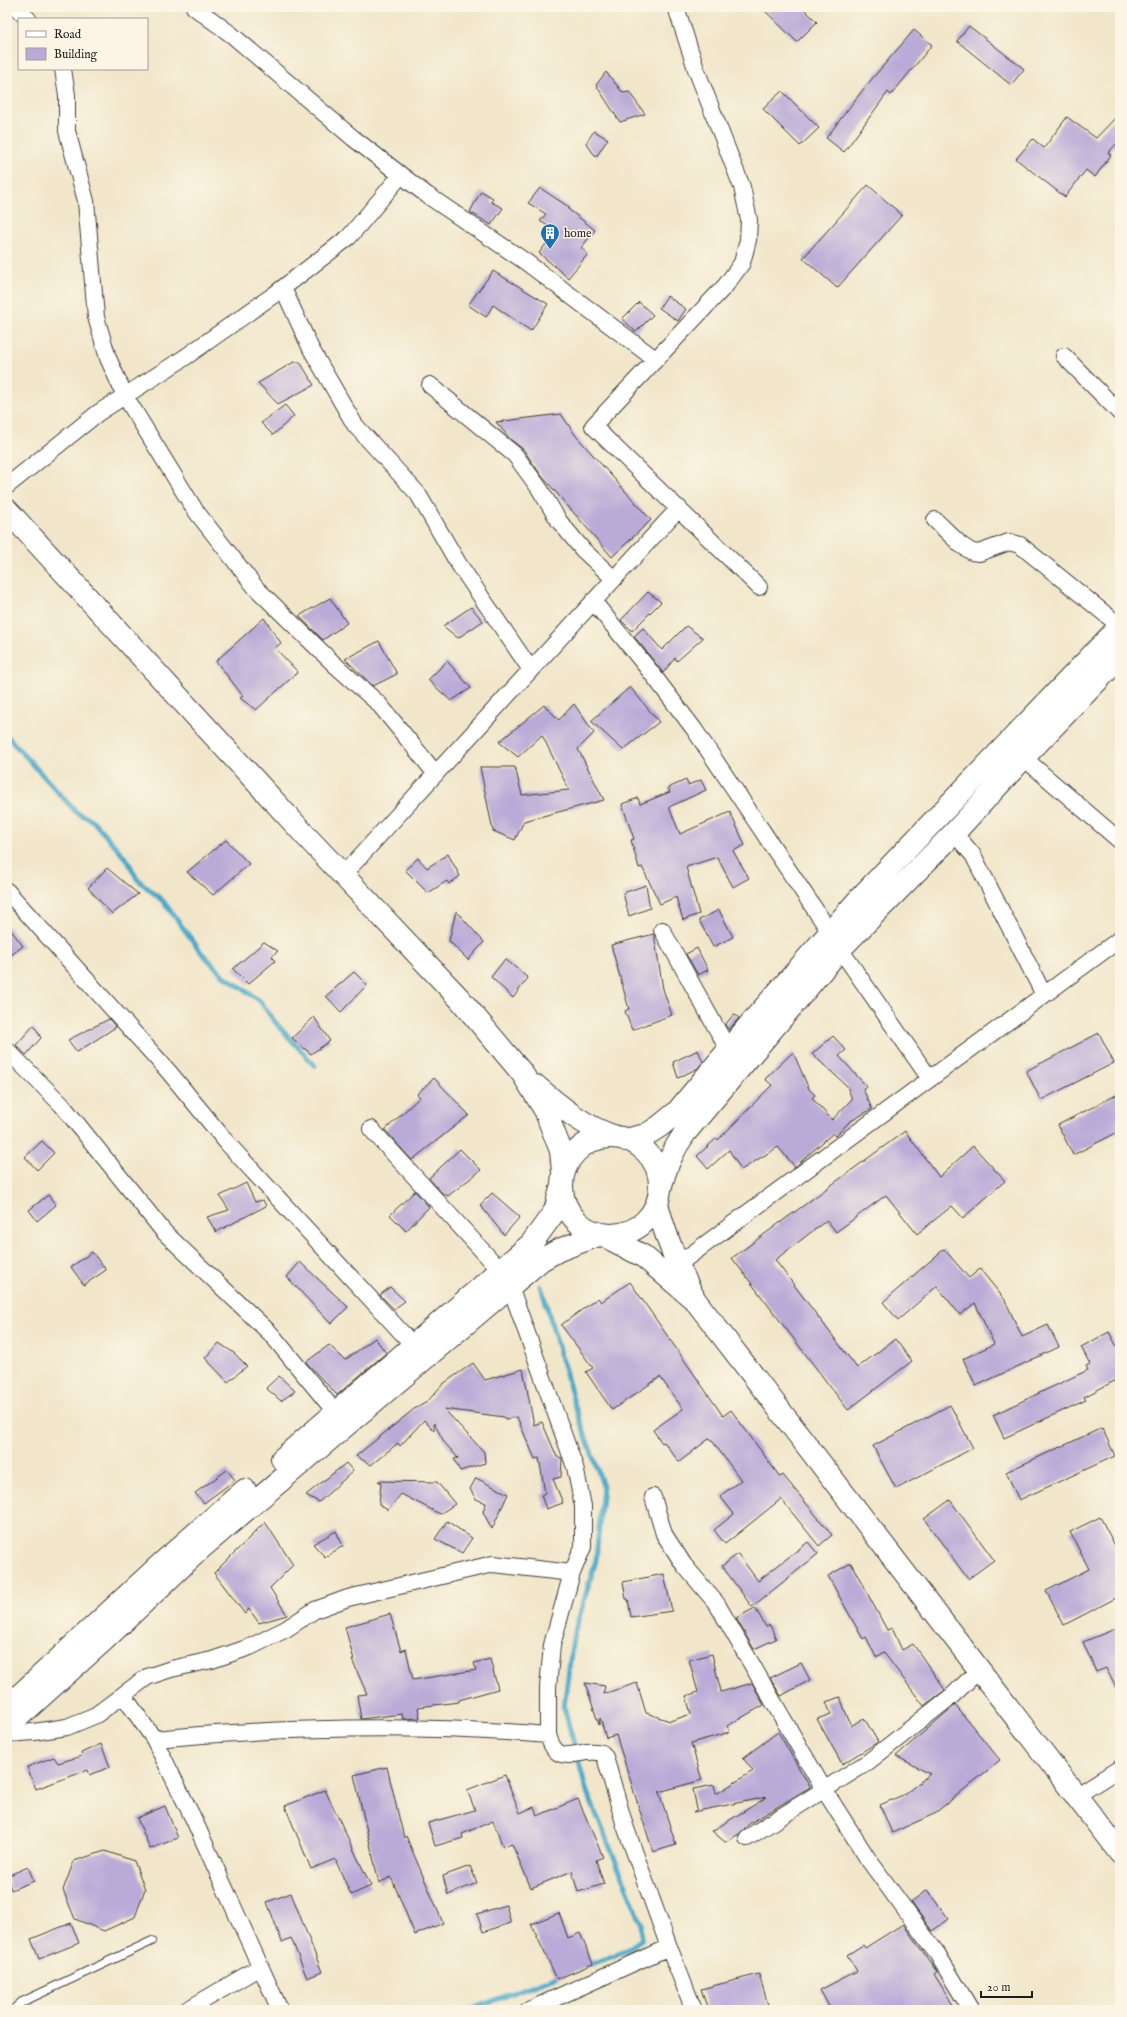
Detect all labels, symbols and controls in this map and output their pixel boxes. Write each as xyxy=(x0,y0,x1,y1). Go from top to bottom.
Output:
legend xyxy=(18,18,148,70)
text: Road xyxy=(54,27,82,42)
text: Building xyxy=(54,47,98,62)
building icon: home xyxy=(539,222,561,250)
place label: home xyxy=(564,226,592,241)
scale bar xyxy=(981,1973,1032,1999)
text: 20 m xyxy=(987,1980,1010,1995)

